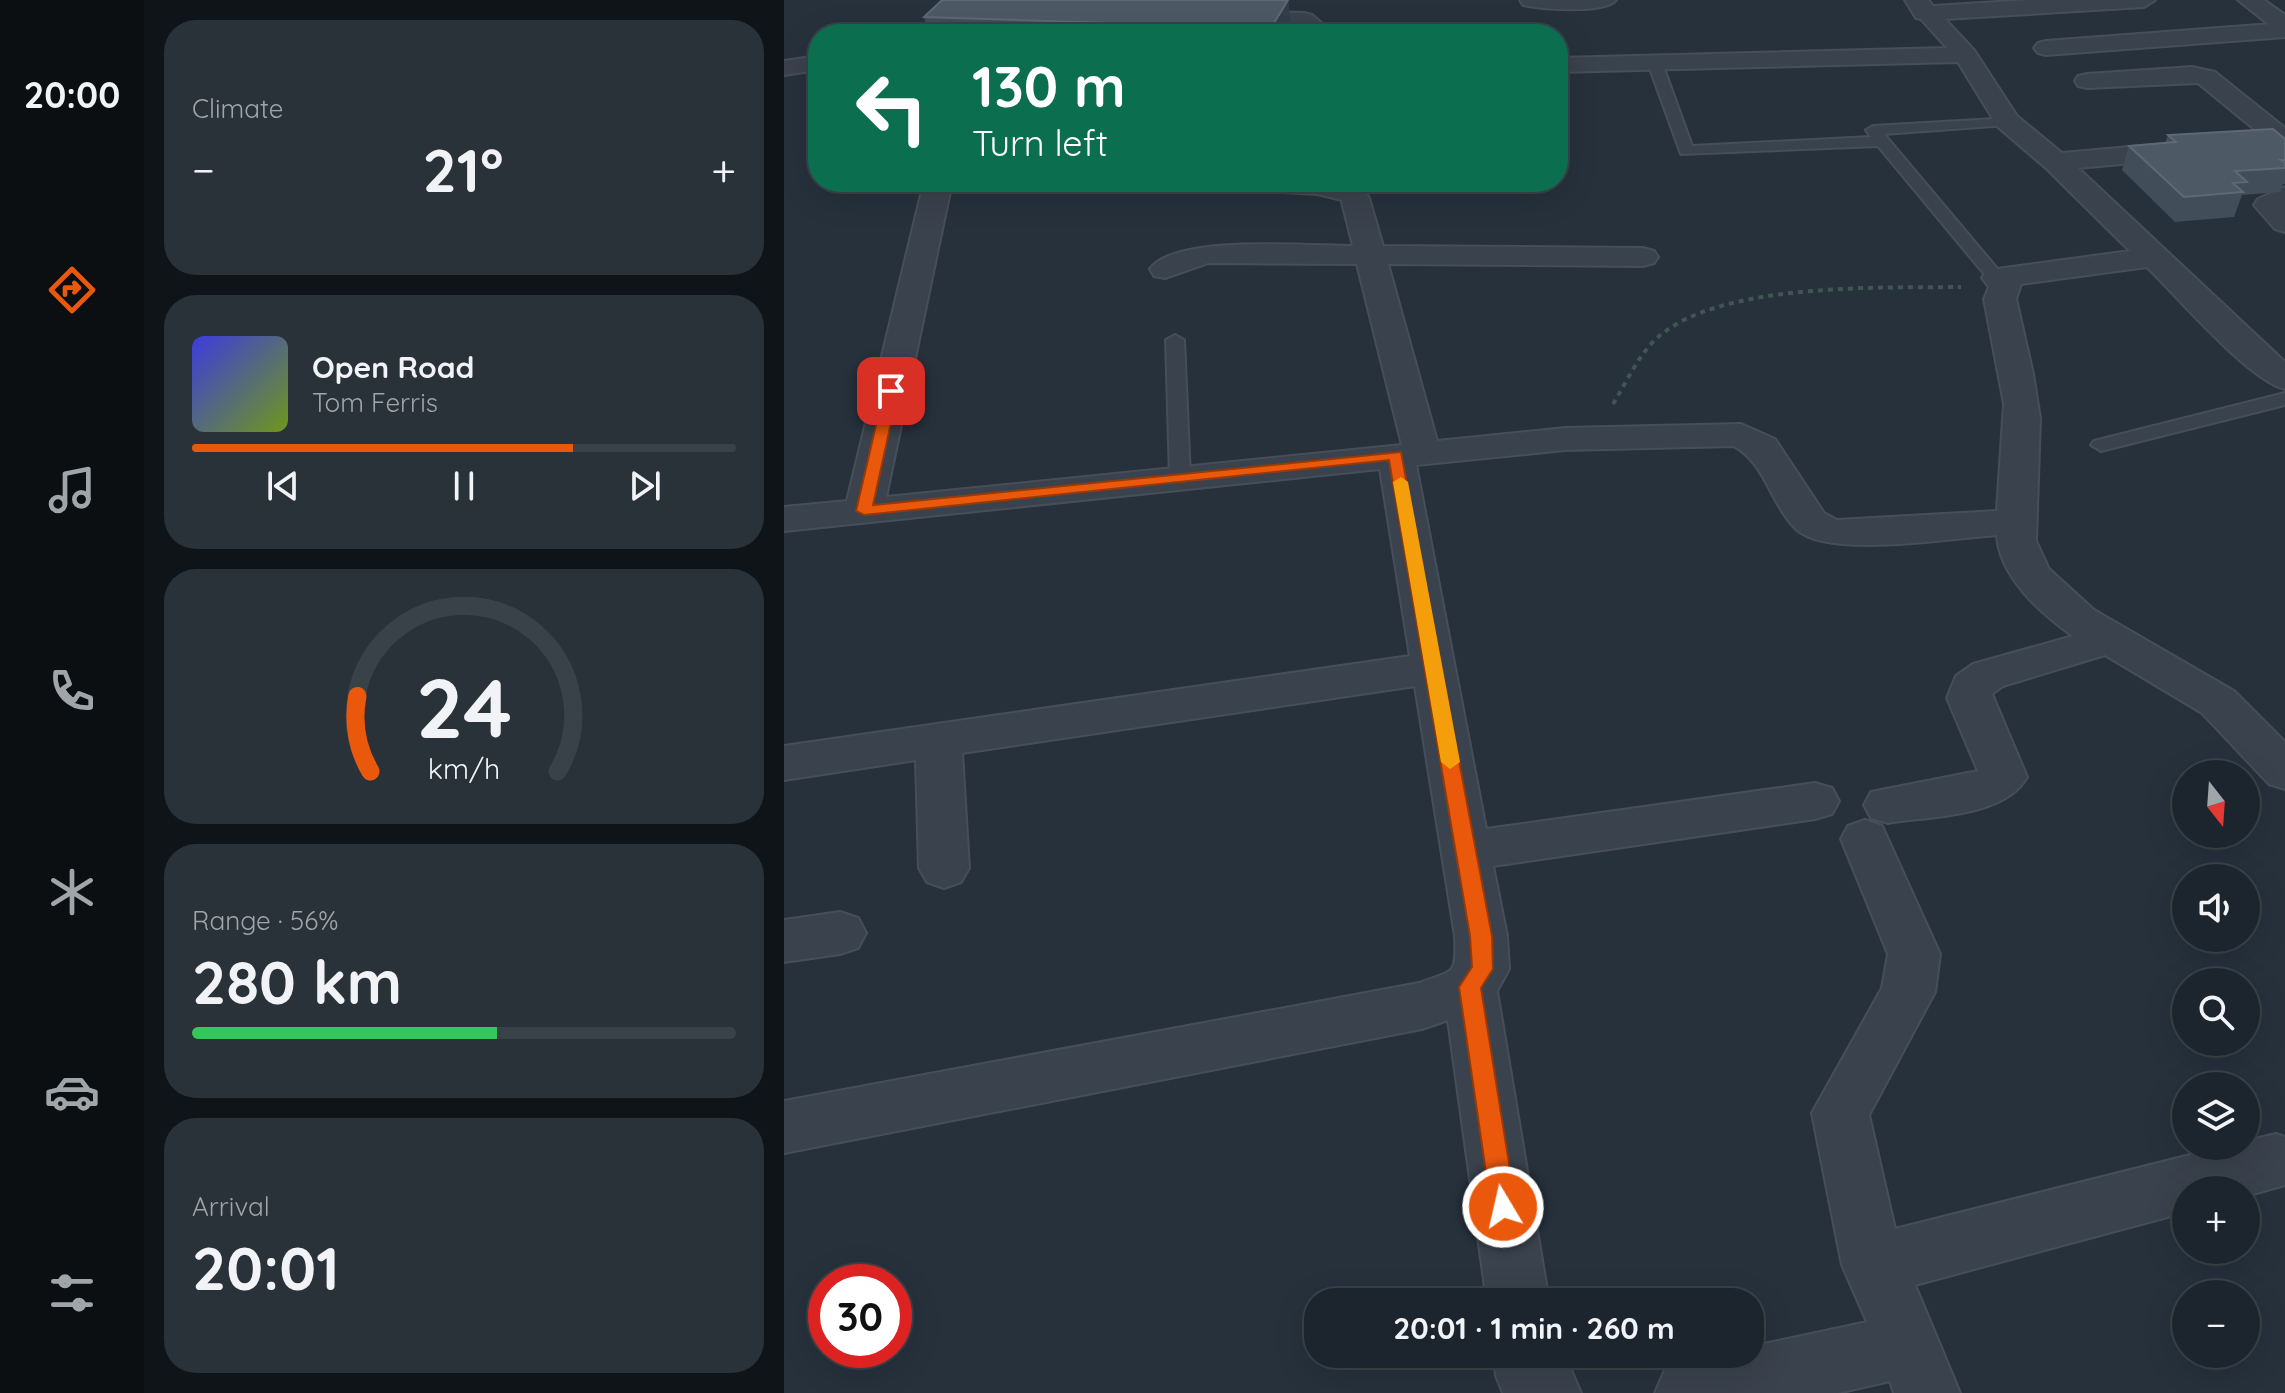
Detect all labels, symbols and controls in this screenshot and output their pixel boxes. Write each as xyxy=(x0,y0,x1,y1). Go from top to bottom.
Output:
text: 130 m xyxy=(972,51,1126,121)
icon: left xyxy=(840,56,944,160)
text: 20:00 xyxy=(24,72,120,117)
text: Climate xyxy=(192,92,283,125)
text: Turn left xyxy=(972,120,1108,165)
text: 21° xyxy=(423,132,504,207)
text: − xyxy=(192,142,215,197)
text: + xyxy=(711,142,736,197)
icon: directions xyxy=(44,262,100,318)
text: Open Road xyxy=(312,348,474,386)
pin xyxy=(857,357,925,425)
icon: arrive xyxy=(869,369,913,413)
text: Tom Ferris xyxy=(312,386,438,419)
icon: music xyxy=(44,462,100,518)
icon: previous xyxy=(261,464,305,508)
icon: pause xyxy=(442,464,486,508)
icon: next xyxy=(623,464,667,508)
text: 24 xyxy=(416,655,512,759)
icon: phone xyxy=(44,663,100,719)
text: km/h xyxy=(428,751,500,787)
north arrow xyxy=(2172,760,2260,848)
map controls xyxy=(2172,760,2260,1368)
icon: climate xyxy=(44,864,100,920)
button: sound xyxy=(2172,864,2260,952)
text: Range · 56% xyxy=(192,904,338,937)
text: 280 km xyxy=(192,944,402,1019)
button: search xyxy=(2172,968,2260,1056)
icon: car xyxy=(44,1064,100,1120)
button: layers xyxy=(2172,1072,2260,1160)
position arrow xyxy=(1461,1165,1545,1249)
button: + xyxy=(2172,1176,2260,1264)
text: Arrival xyxy=(192,1190,270,1223)
text: 20:01 xyxy=(192,1230,340,1305)
speed limit sign: 30 xyxy=(808,1264,912,1368)
icon: filters xyxy=(44,1265,100,1321)
button: − xyxy=(2172,1280,2260,1368)
text: 20:01 · 1 min · 260 m xyxy=(1393,1309,1675,1347)

